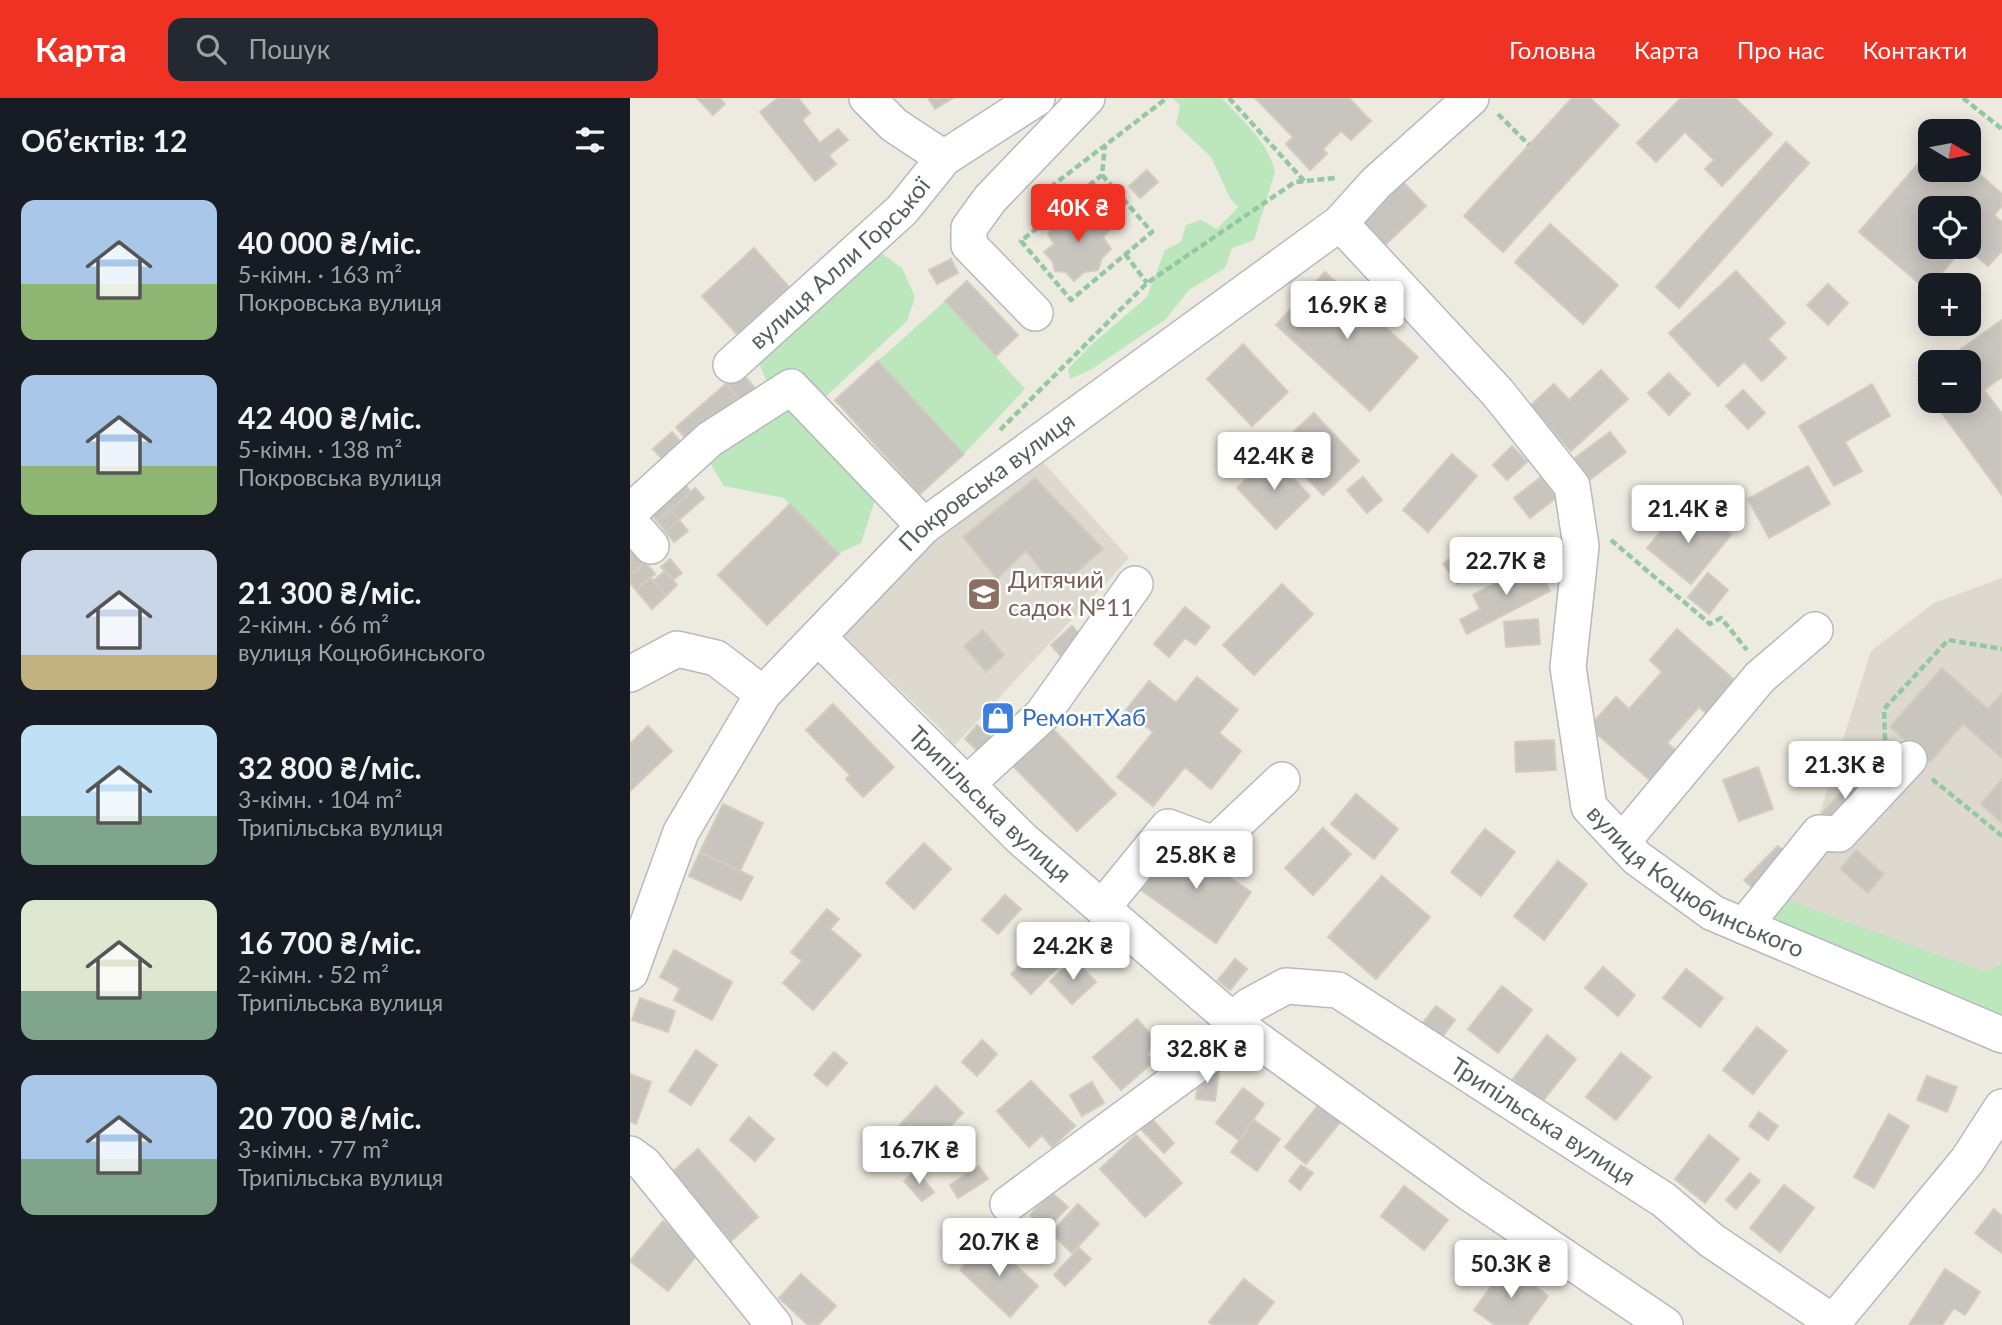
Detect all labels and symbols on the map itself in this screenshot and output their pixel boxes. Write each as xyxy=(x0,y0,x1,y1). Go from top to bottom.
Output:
north arrow xyxy=(1918,119,1981,182)
street label: вулиця Алли Горської xyxy=(743,170,936,354)
pin: 40K ₴ xyxy=(1029,184,1127,244)
pin: 16.9K ₴ xyxy=(1282,282,1412,341)
street label: Покровська вулиця xyxy=(892,405,1080,556)
pin: 42.4K ₴ xyxy=(1209,432,1339,492)
pin: 21.4K ₴ xyxy=(1623,486,1753,545)
pin: 22.7K ₴ xyxy=(1441,538,1571,597)
place label: Дитячий садок №11 xyxy=(1008,564,1134,621)
school or university icon: Дитячий садок №11 xyxy=(965,575,1003,613)
shop icon: РемонтХаб xyxy=(979,699,1017,737)
place label: РемонтХаб xyxy=(1022,702,1146,731)
street label: Трипільська вулиця xyxy=(903,719,1078,888)
pin: 21.3K ₴ xyxy=(1780,742,1910,801)
street label: вулиця Коцюбинського xyxy=(1582,798,1809,963)
pin: 25.8K ₴ xyxy=(1131,832,1261,891)
pin: 24.2K ₴ xyxy=(1008,922,1138,982)
pin: 32.8K ₴ xyxy=(1142,1026,1272,1085)
street label: Трипільська вулиця xyxy=(1446,1050,1641,1191)
pin: 16.7K ₴ xyxy=(854,1126,984,1186)
pin: 20.7K ₴ xyxy=(934,1218,1064,1278)
pin: 50.3K ₴ xyxy=(1446,1240,1576,1300)

